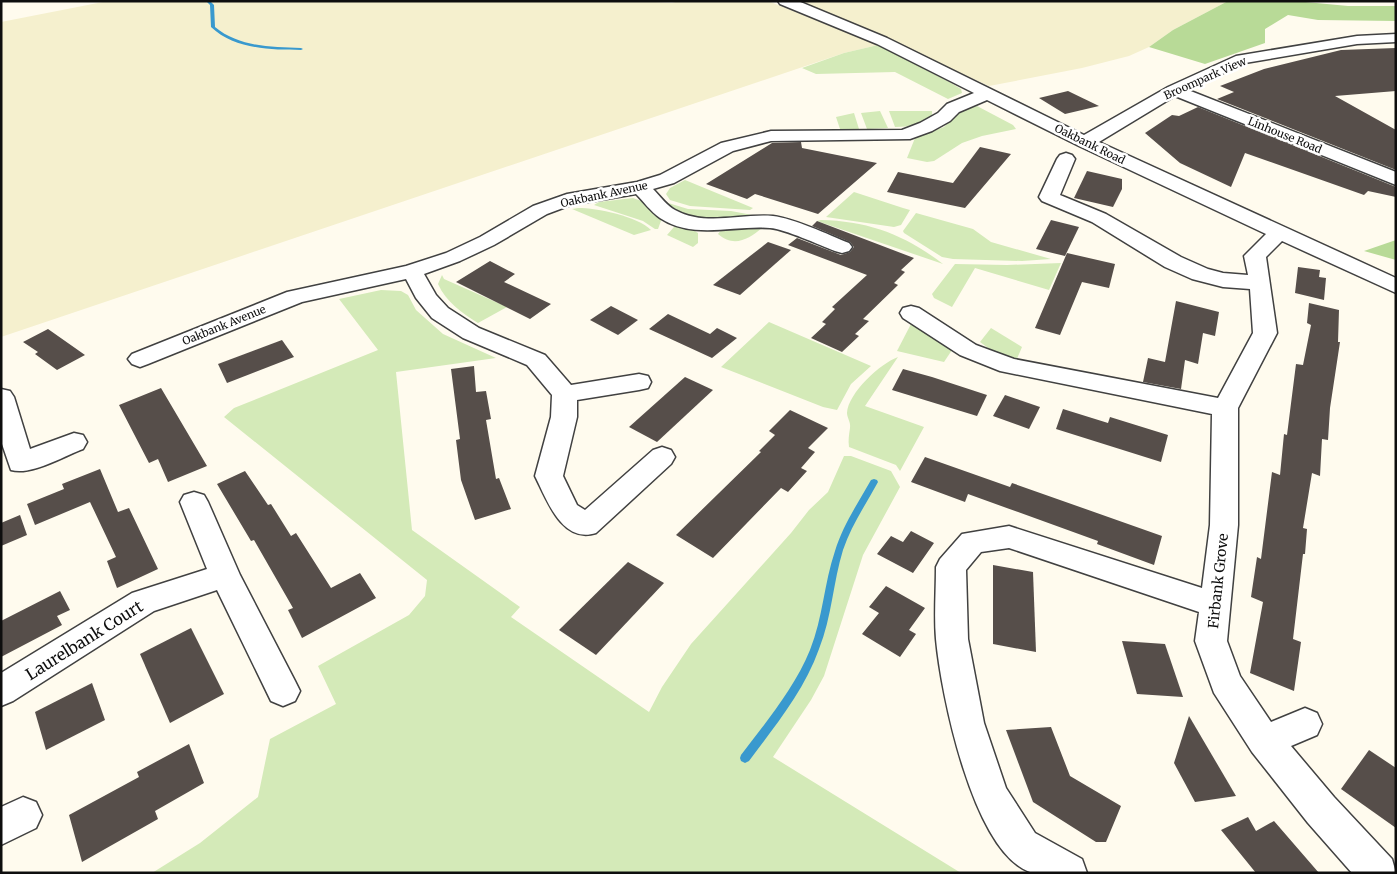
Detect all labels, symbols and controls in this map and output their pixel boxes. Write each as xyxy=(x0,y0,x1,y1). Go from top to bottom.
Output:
street label: Broompark View xyxy=(1162,53,1249,102)
street label: Linhouse Road xyxy=(1246,114,1324,156)
street label: Oakbank Road xyxy=(1052,121,1128,167)
street label: Oakbank Avenue xyxy=(559,178,649,210)
street label: Oakbank Avenue xyxy=(180,302,268,348)
street label: Firbank Grove xyxy=(1204,533,1232,629)
street label: Laurelbank Court xyxy=(22,595,147,684)

